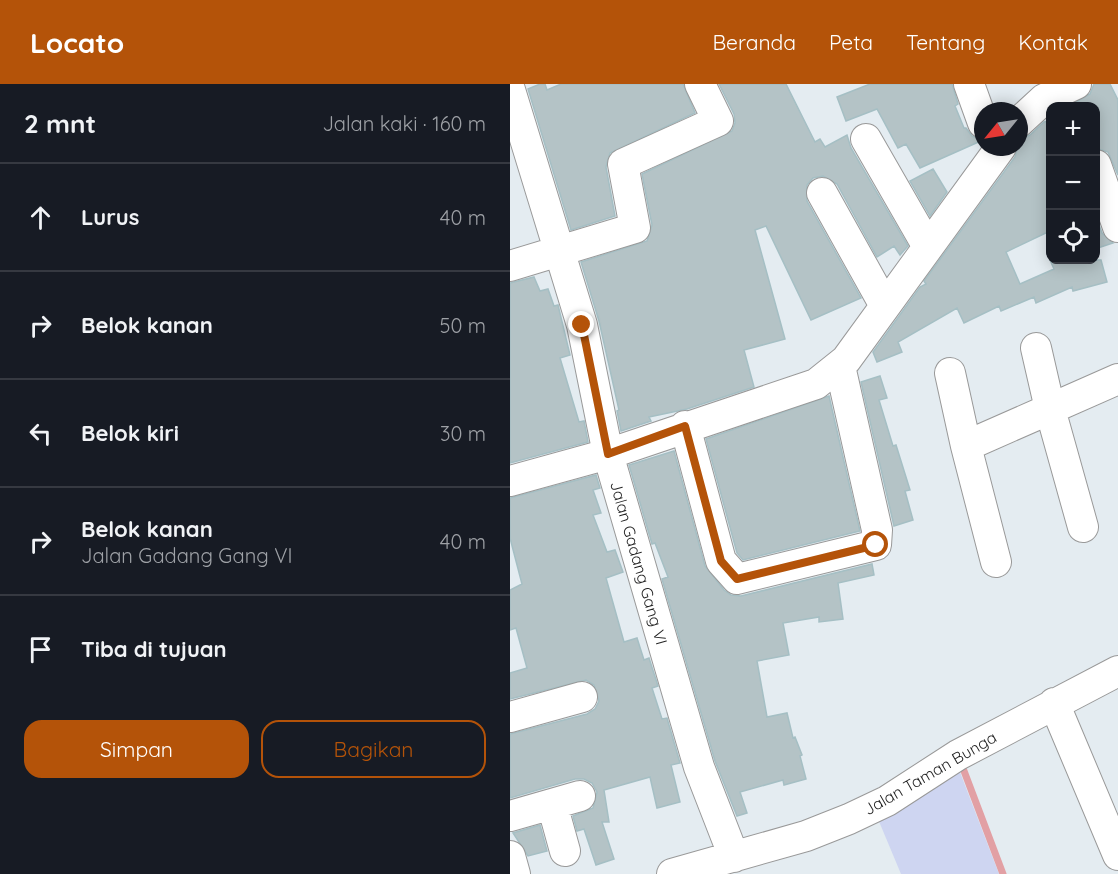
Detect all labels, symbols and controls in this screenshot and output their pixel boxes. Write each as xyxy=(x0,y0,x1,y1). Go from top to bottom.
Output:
text: Locato xyxy=(30,25,124,60)
text: Beranda xyxy=(712,29,796,55)
text: Peta xyxy=(829,29,873,55)
text: Tentang xyxy=(906,29,985,55)
text: Kontak xyxy=(1018,29,1088,55)
north arrow xyxy=(974,102,1028,156)
map controls xyxy=(1046,102,1100,264)
button: + xyxy=(1046,102,1100,156)
text: 2 mnt xyxy=(24,107,96,140)
text: Jalan kaki · 160 m xyxy=(322,111,486,136)
button: − xyxy=(1046,156,1100,210)
icon: ahead xyxy=(24,201,57,234)
text: Lurus xyxy=(81,203,139,231)
text: 40 m xyxy=(440,205,486,230)
button: locate xyxy=(1046,210,1100,264)
icon: right xyxy=(24,309,57,342)
text: Belok kanan xyxy=(81,311,213,339)
route end xyxy=(568,311,594,337)
text: 50 m xyxy=(440,313,486,338)
icon: left xyxy=(24,417,57,450)
text: Belok kiri xyxy=(81,419,179,447)
text: 30 m xyxy=(440,421,486,446)
street label: Jalan Gadang Gang VI xyxy=(606,479,672,647)
text: Belok kanan xyxy=(81,515,213,543)
icon: right xyxy=(24,525,57,558)
text: 40 m xyxy=(440,529,486,554)
route start xyxy=(862,531,888,557)
text: Jalan Gadang Gang VI xyxy=(81,543,292,568)
icon: arrive xyxy=(24,633,57,666)
text: Tiba di tujuan xyxy=(81,635,227,663)
button: Simpan xyxy=(24,720,249,778)
button: Bagikan xyxy=(261,720,486,778)
street label: Jalan Taman Bunga xyxy=(860,727,1000,819)

